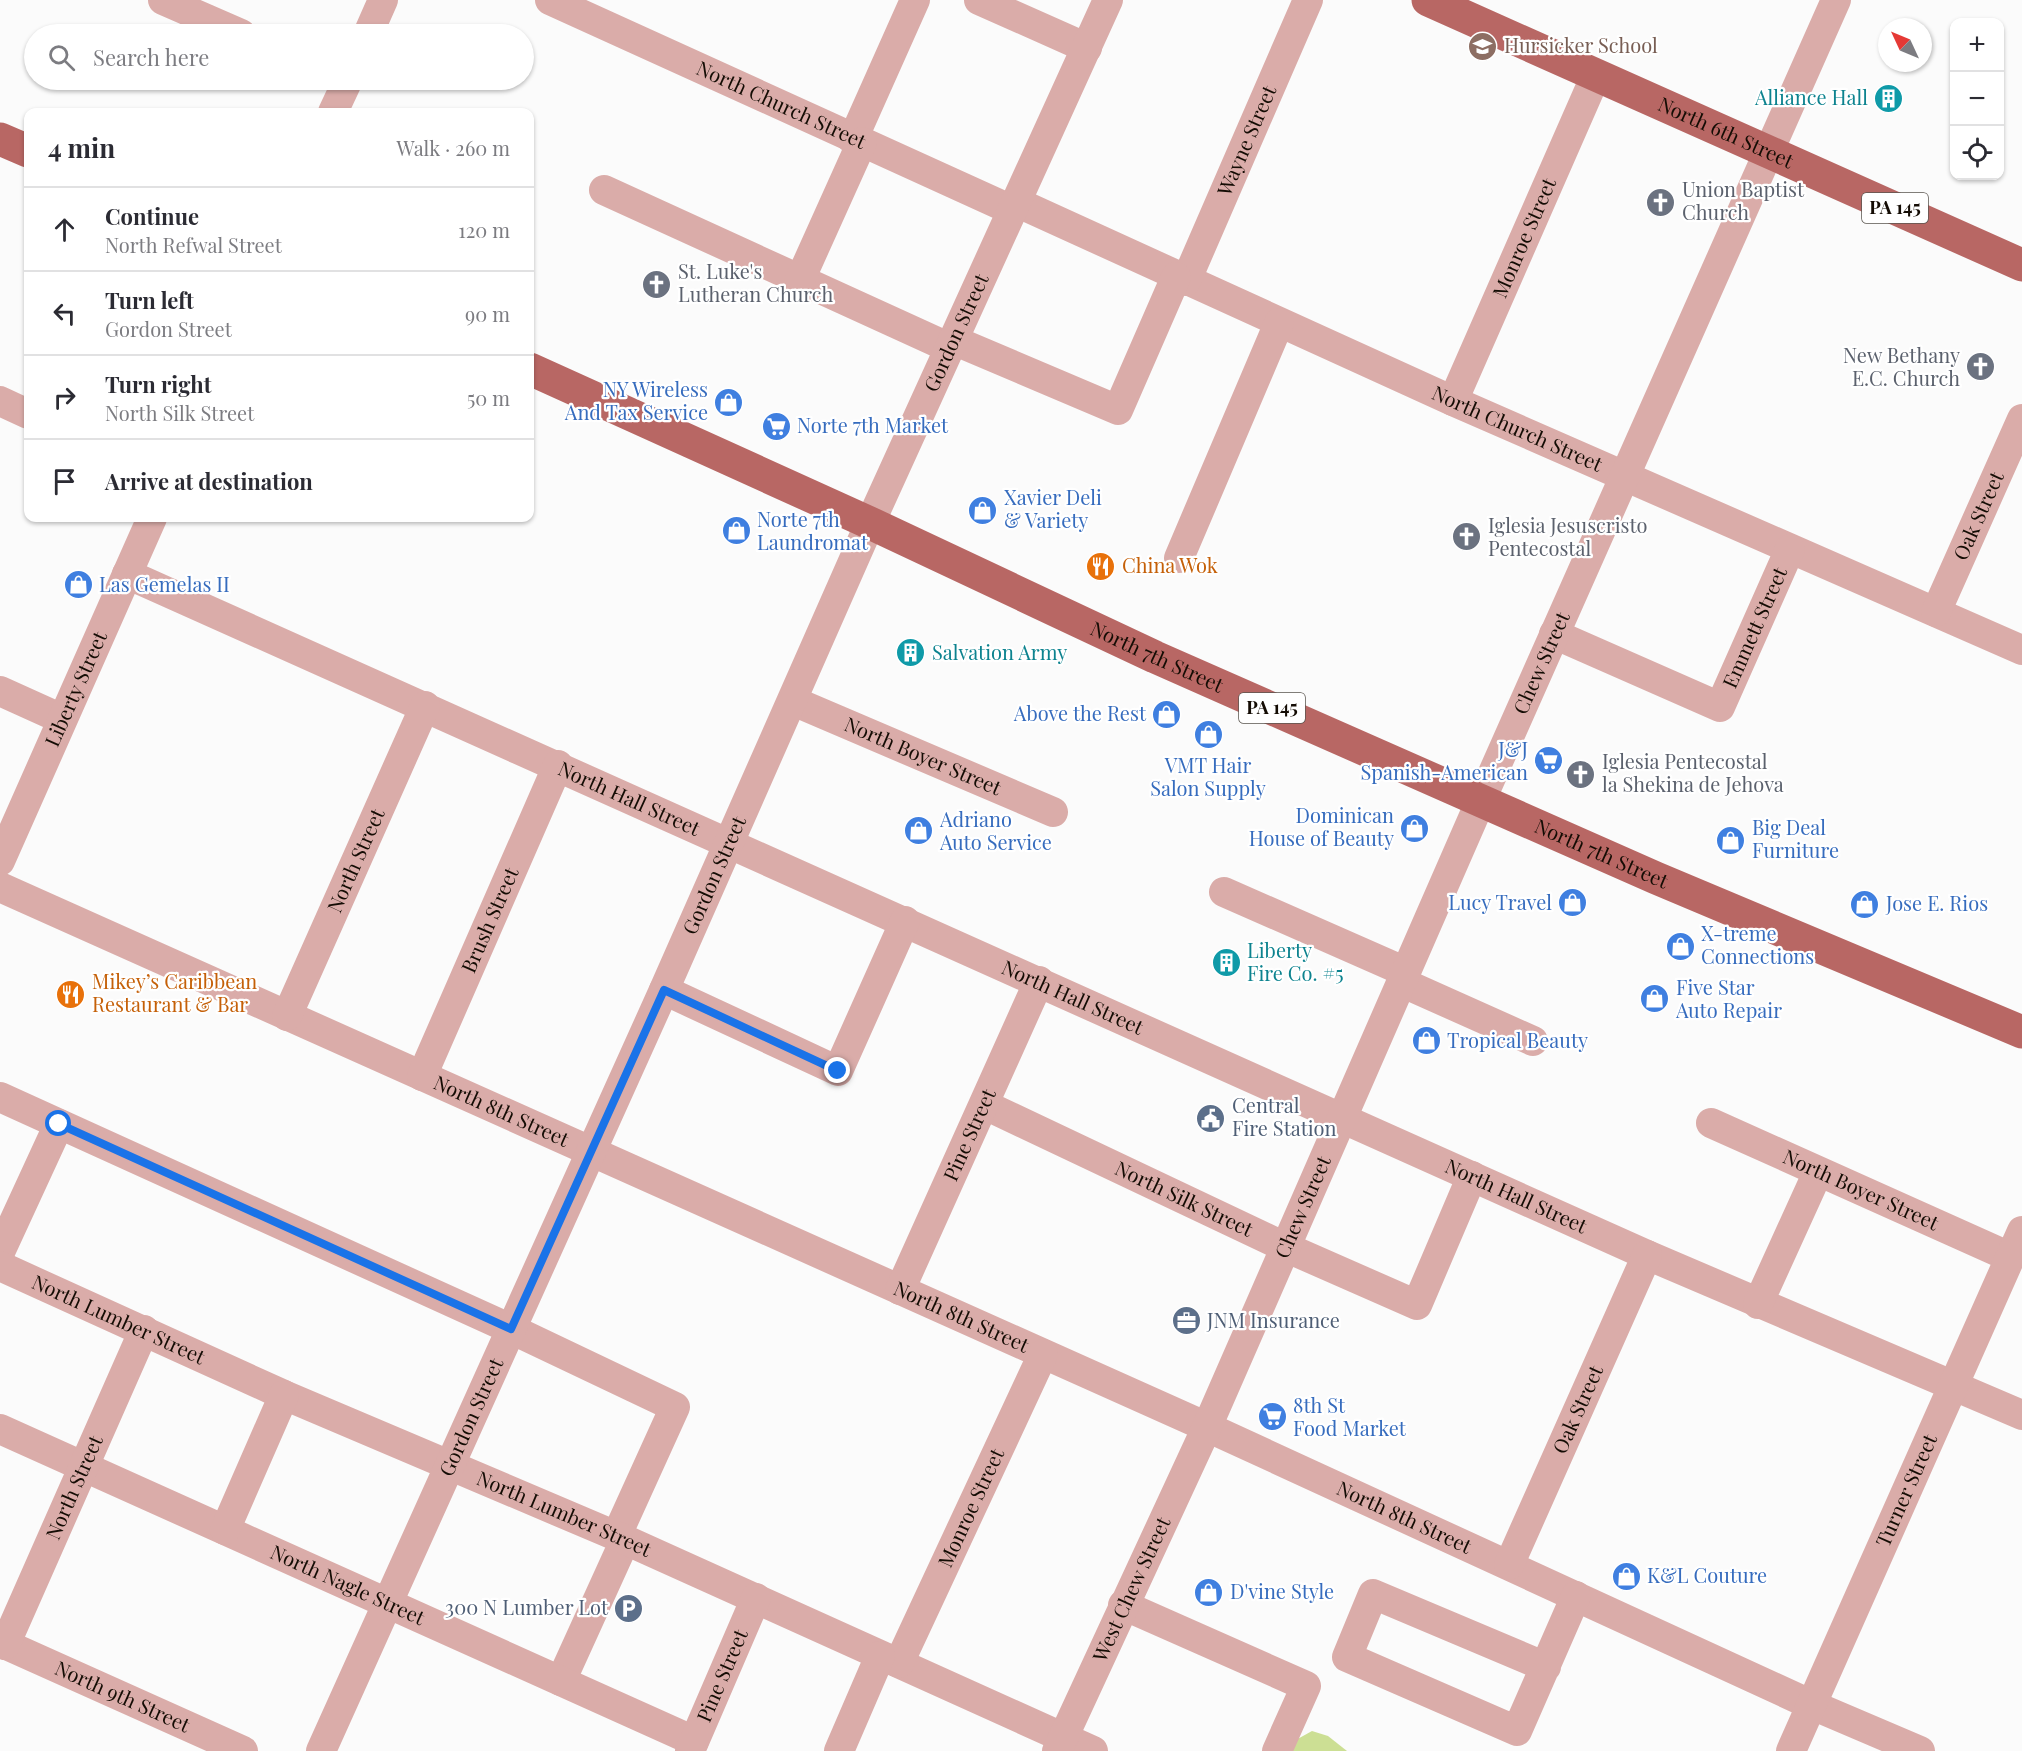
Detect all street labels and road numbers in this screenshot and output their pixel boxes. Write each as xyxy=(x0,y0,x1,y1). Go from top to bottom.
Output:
street label: North Church Street xyxy=(693,54,872,154)
street label: Wayne Street xyxy=(1209,80,1282,200)
street label: North 6th Street xyxy=(1654,89,1799,174)
street label: Monroe Street xyxy=(1485,172,1562,302)
road number: PA 145 xyxy=(1862,193,1928,223)
street label: Gordon Street xyxy=(917,268,994,396)
street label: North Church Street xyxy=(1428,378,1608,477)
street label: Oak Street xyxy=(1946,466,2009,564)
street label: Emmett Street xyxy=(1715,562,1793,692)
street label: Chew Street xyxy=(1506,606,1575,718)
street label: North 7th Street xyxy=(1087,614,1229,698)
street label: Liberty Street xyxy=(37,626,112,750)
road number: PA 145 xyxy=(1239,693,1305,723)
street label: North Boyer Street xyxy=(841,710,1007,801)
street label: North Hall Street xyxy=(554,754,706,841)
street label: North Street xyxy=(320,803,390,916)
street label: Gordon Street xyxy=(675,810,751,938)
street label: North 7th Street xyxy=(1531,811,1674,894)
street label: Brush Street xyxy=(454,862,524,977)
street label: North Hall Street xyxy=(998,953,1149,1040)
street label: North 8th Street xyxy=(430,1068,574,1152)
street label: Pine Street xyxy=(936,1083,1001,1185)
street label: North Boyer Street xyxy=(1779,1142,1944,1236)
street label: Chew Street xyxy=(1267,1150,1336,1262)
street label: North Hall Street xyxy=(1441,1151,1593,1239)
street label: North Silk Street xyxy=(1111,1154,1259,1242)
street label: North Lumber Street xyxy=(28,1267,211,1370)
street label: North 8th Street xyxy=(890,1274,1035,1358)
street label: Gordon Street xyxy=(432,1353,509,1480)
street label: Oak Street xyxy=(1545,1360,1609,1458)
street label: Turner Street xyxy=(1868,1428,1943,1551)
street label: North Street xyxy=(38,1430,108,1543)
street label: Monroe Street xyxy=(931,1443,1010,1571)
street label: North Lumber Street xyxy=(473,1463,657,1562)
street label: North 8th Street xyxy=(1333,1473,1477,1559)
street label: West Chew Street xyxy=(1085,1511,1176,1667)
street label: North Nagle Street xyxy=(267,1537,430,1631)
street label: Pine Street xyxy=(689,1624,753,1726)
street label: North 9th Street xyxy=(51,1653,196,1738)

